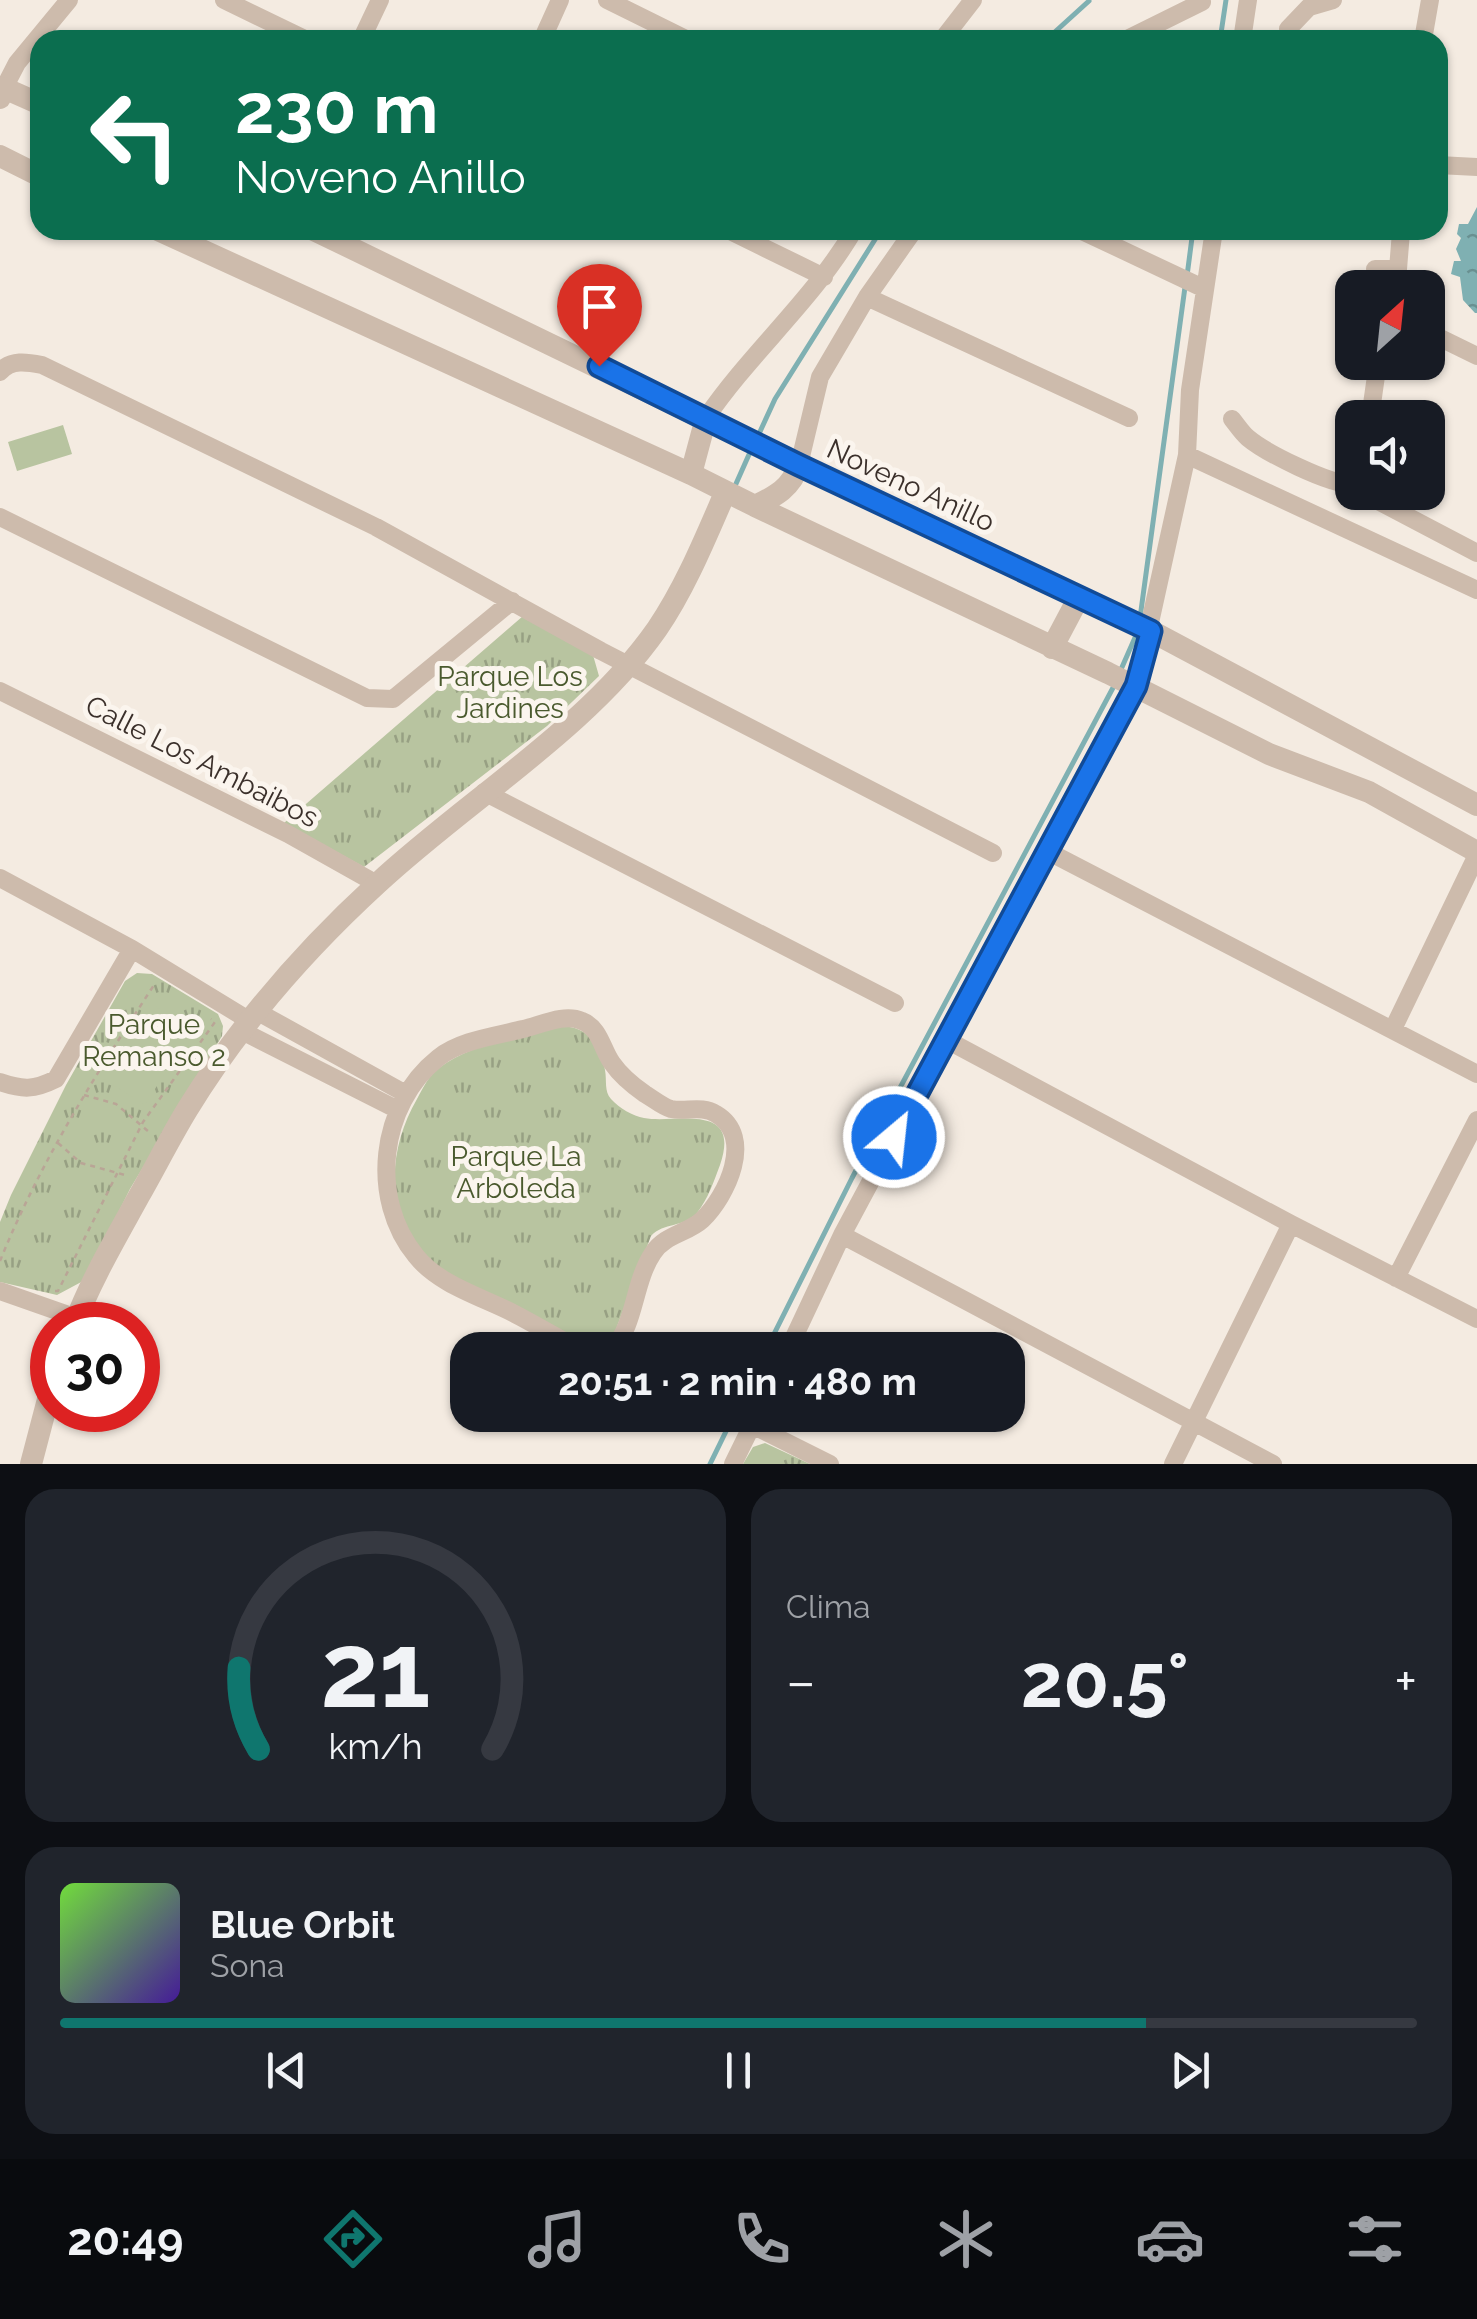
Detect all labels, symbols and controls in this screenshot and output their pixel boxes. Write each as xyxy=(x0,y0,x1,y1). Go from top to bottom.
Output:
text: 230 m xyxy=(235,67,439,149)
icon: left xyxy=(70,70,200,200)
text: Noveno Anillo xyxy=(235,151,526,204)
pin xyxy=(557,264,642,367)
north arrow xyxy=(1335,270,1445,380)
map controls xyxy=(1335,270,1445,510)
icon: arrive xyxy=(572,279,627,334)
button: sound xyxy=(1335,400,1445,510)
street label: Noveno Anillo xyxy=(822,432,1000,539)
park label: Parque Los Jardines xyxy=(437,660,583,725)
street label: Calle Los Ambaibos xyxy=(80,689,324,834)
park label: Parque Remanso 2 xyxy=(82,1008,226,1073)
position arrow xyxy=(842,1085,946,1189)
park label: Parque La Arboleda xyxy=(450,1140,582,1205)
speed limit sign: 30 xyxy=(30,1302,160,1432)
text: 20:51 · 2 min · 480 m xyxy=(558,1359,917,1404)
text: Clima xyxy=(786,1588,870,1625)
text: 21 xyxy=(320,1609,431,1731)
text: 20.5° xyxy=(1021,1636,1189,1725)
text: − xyxy=(786,1649,816,1714)
text: + xyxy=(1394,1649,1417,1714)
text: km/h xyxy=(328,1725,423,1767)
text: Blue Orbit xyxy=(210,1902,395,1947)
text: Sona xyxy=(210,1947,285,1984)
icon: previous xyxy=(259,2043,314,2098)
icon: pause xyxy=(711,2043,766,2098)
icon: next xyxy=(1163,2043,1218,2098)
icon: directions xyxy=(318,2204,388,2274)
icon: music xyxy=(522,2204,592,2274)
icon: phone xyxy=(727,2204,797,2274)
icon: climate xyxy=(931,2204,1001,2274)
icon: car xyxy=(1135,2204,1205,2274)
icon: filters xyxy=(1340,2204,1410,2274)
text: 20:49 xyxy=(67,2213,184,2266)

